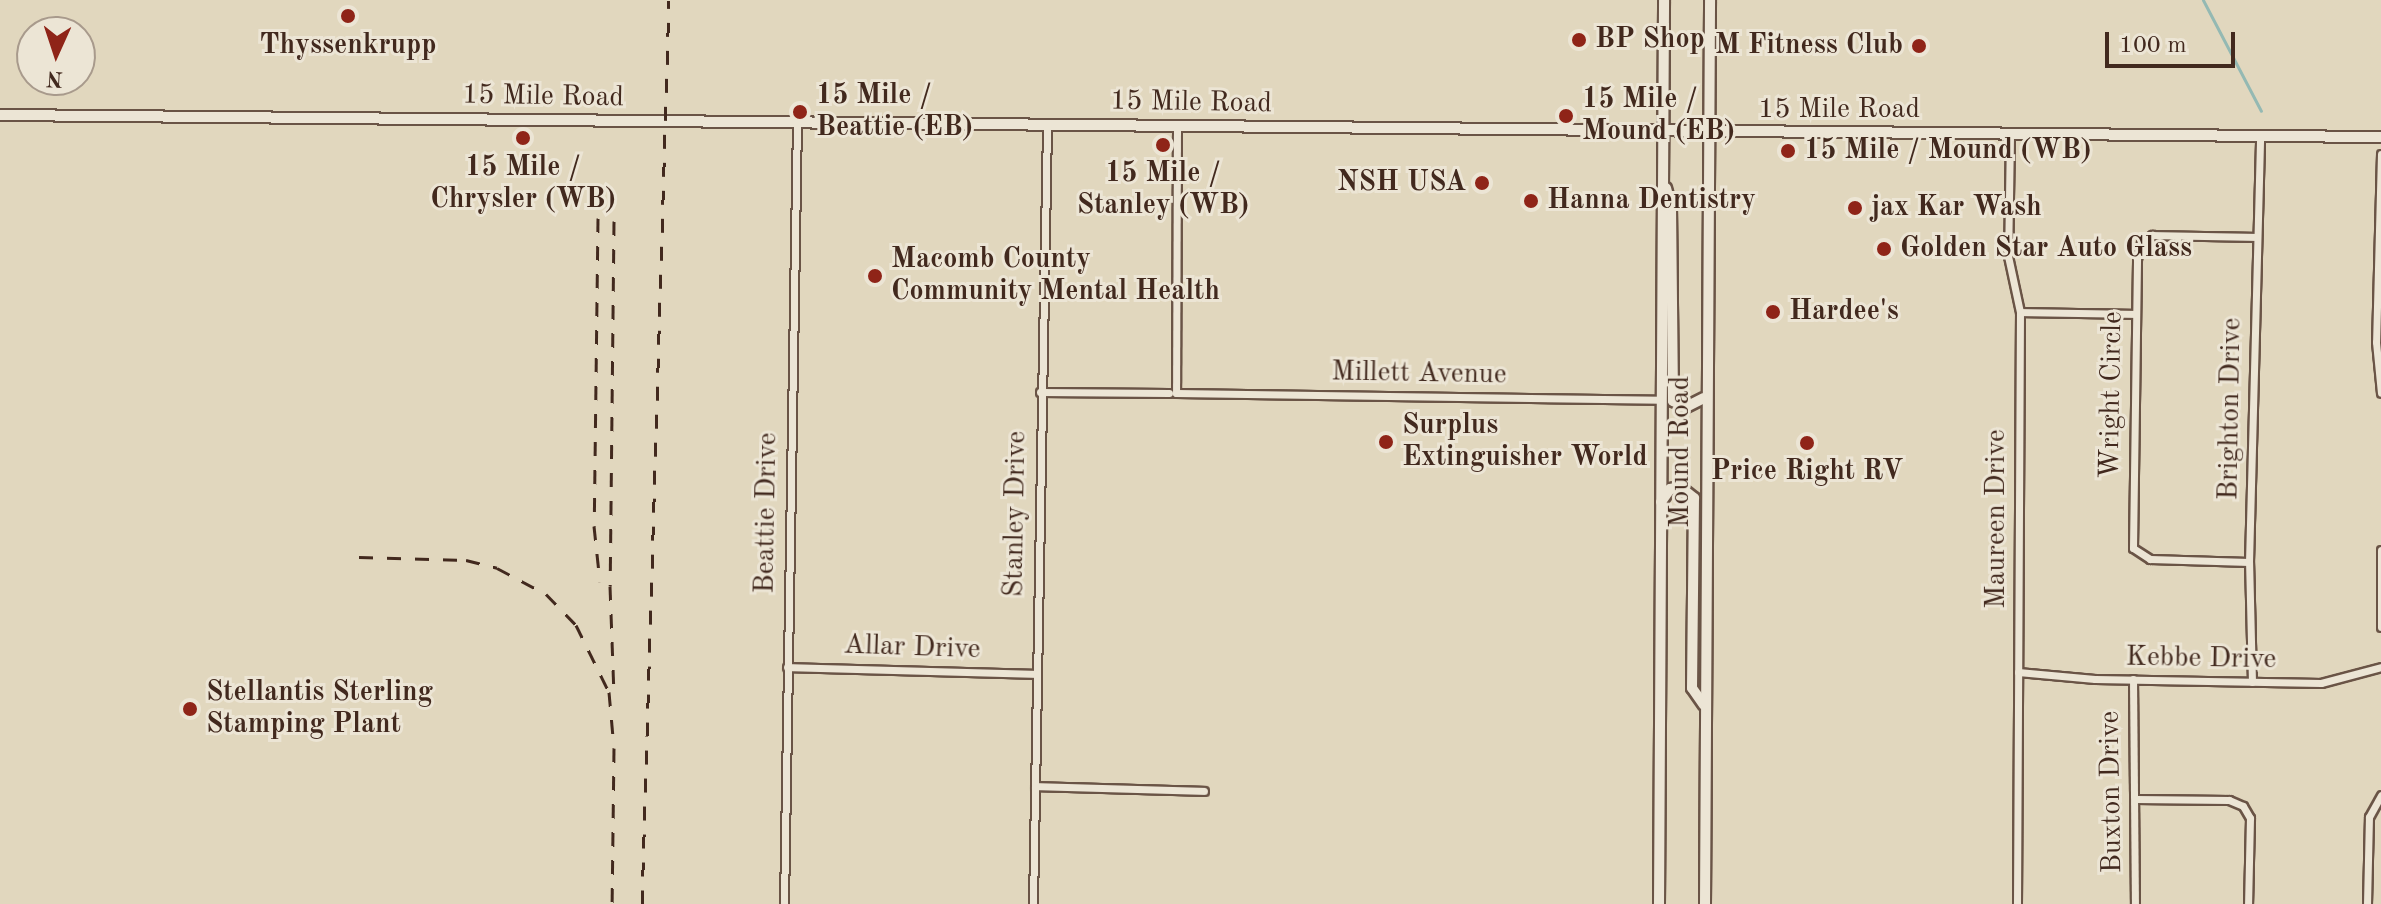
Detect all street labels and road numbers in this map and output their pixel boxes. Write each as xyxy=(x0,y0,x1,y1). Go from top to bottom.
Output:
street label: 15 Mile Road xyxy=(462,79,624,115)
street label: 15 Mile Road xyxy=(1110,85,1272,121)
street label: 15 Mile Road xyxy=(1758,93,1920,127)
street label: Wright Circle xyxy=(2094,311,2130,479)
street label: Brighton Drive xyxy=(2213,317,2249,501)
street label: Millett Avenue xyxy=(1331,356,1507,392)
street label: Mound Road xyxy=(1664,376,1698,528)
street label: Maureen Drive xyxy=(1980,429,2014,609)
street label: Stanley Drive xyxy=(998,430,1034,598)
street label: Beattie Drive xyxy=(749,432,785,594)
street label: Allar Drive xyxy=(843,629,981,667)
street label: Kebbe Drive xyxy=(2125,641,2277,677)
street label: Buxton Drive xyxy=(2094,710,2130,874)

